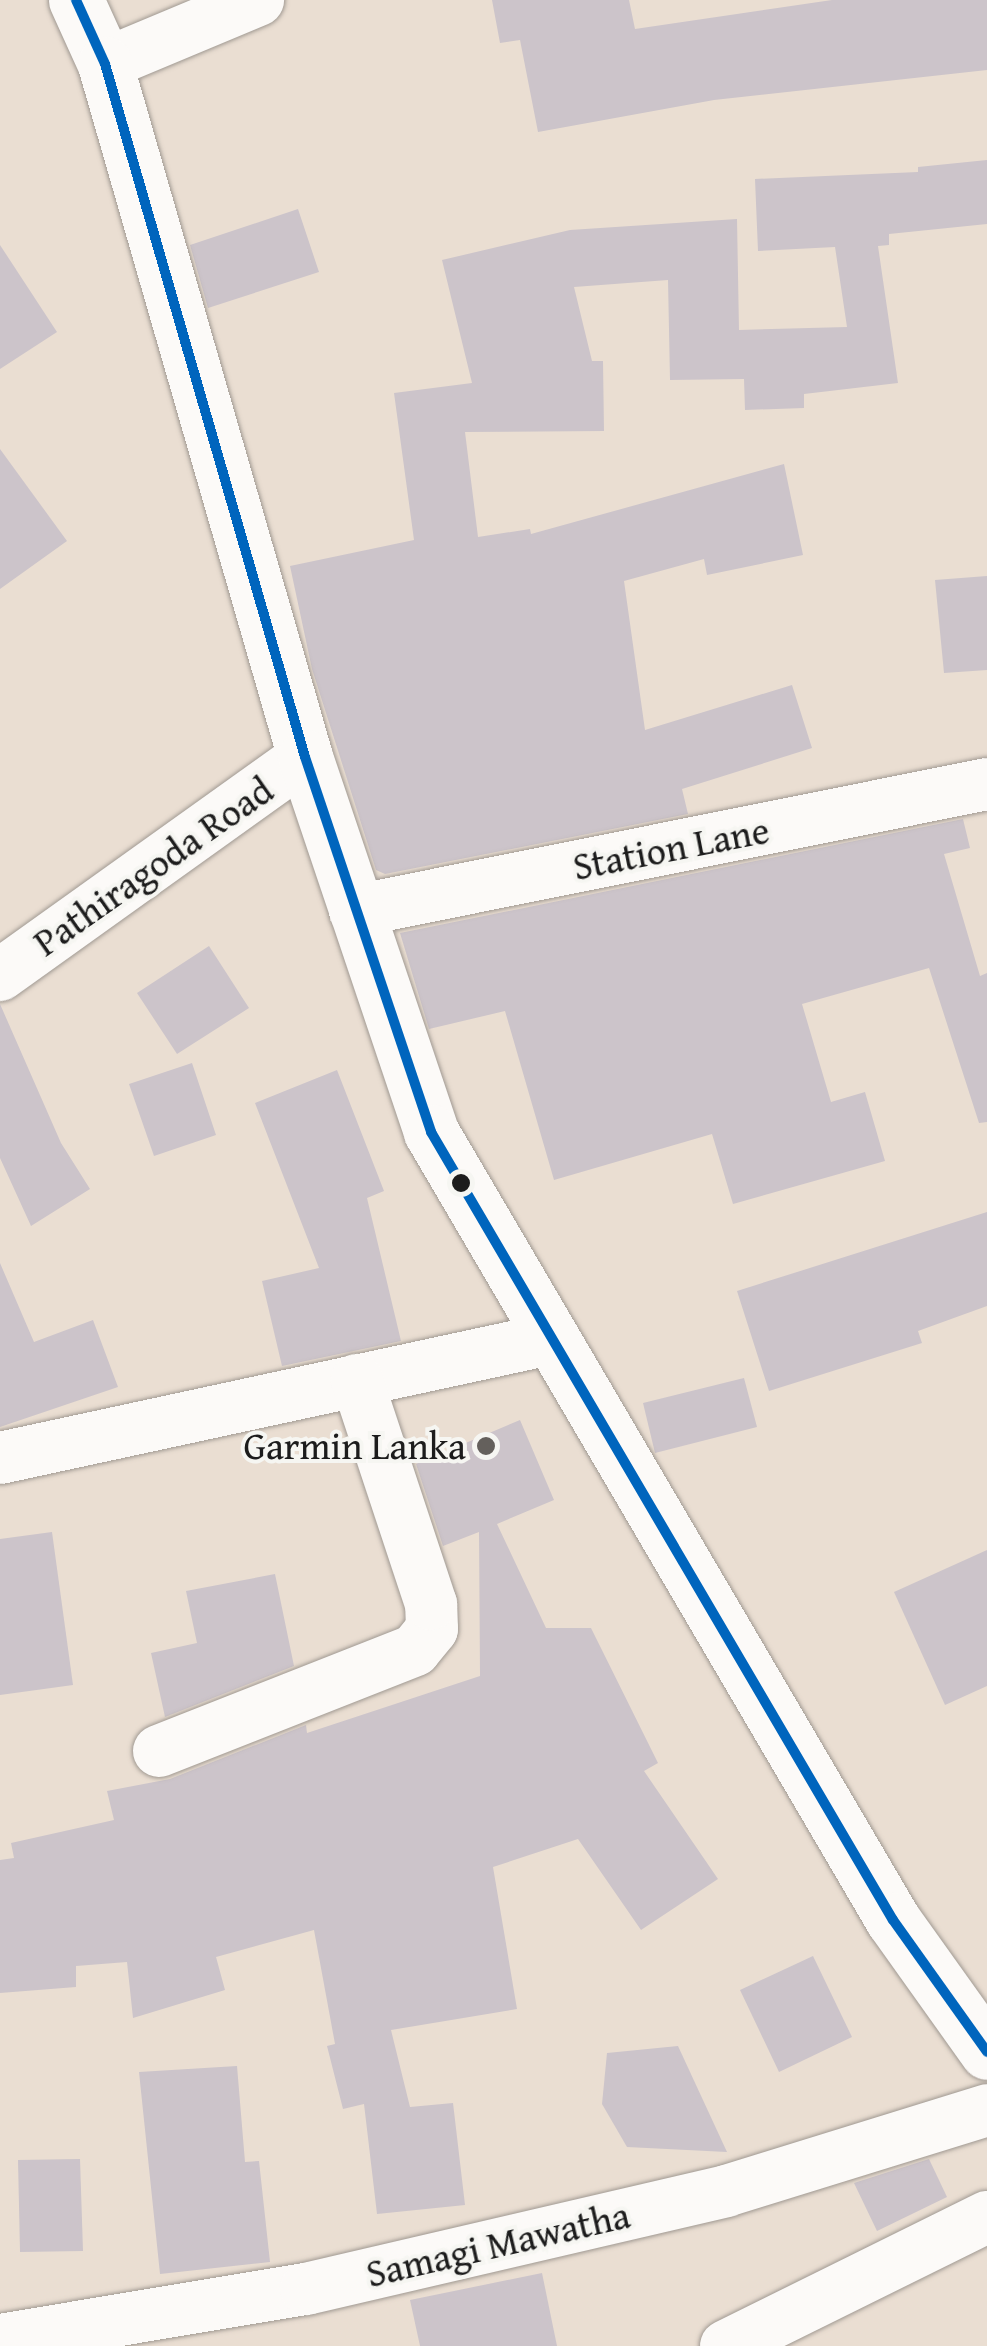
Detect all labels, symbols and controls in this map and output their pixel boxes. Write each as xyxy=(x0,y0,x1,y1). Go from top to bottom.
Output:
street label: Pathiragoda Road xyxy=(25,767,281,965)
street label: Station Lane xyxy=(569,807,773,889)
unlabelled marker xyxy=(451,1173,471,1193)
place label: Garmin Lanka xyxy=(243,1423,466,1469)
marker: Garmin Lanka xyxy=(475,1435,497,1457)
street label: Samagi Mawatha xyxy=(362,2192,634,2296)

